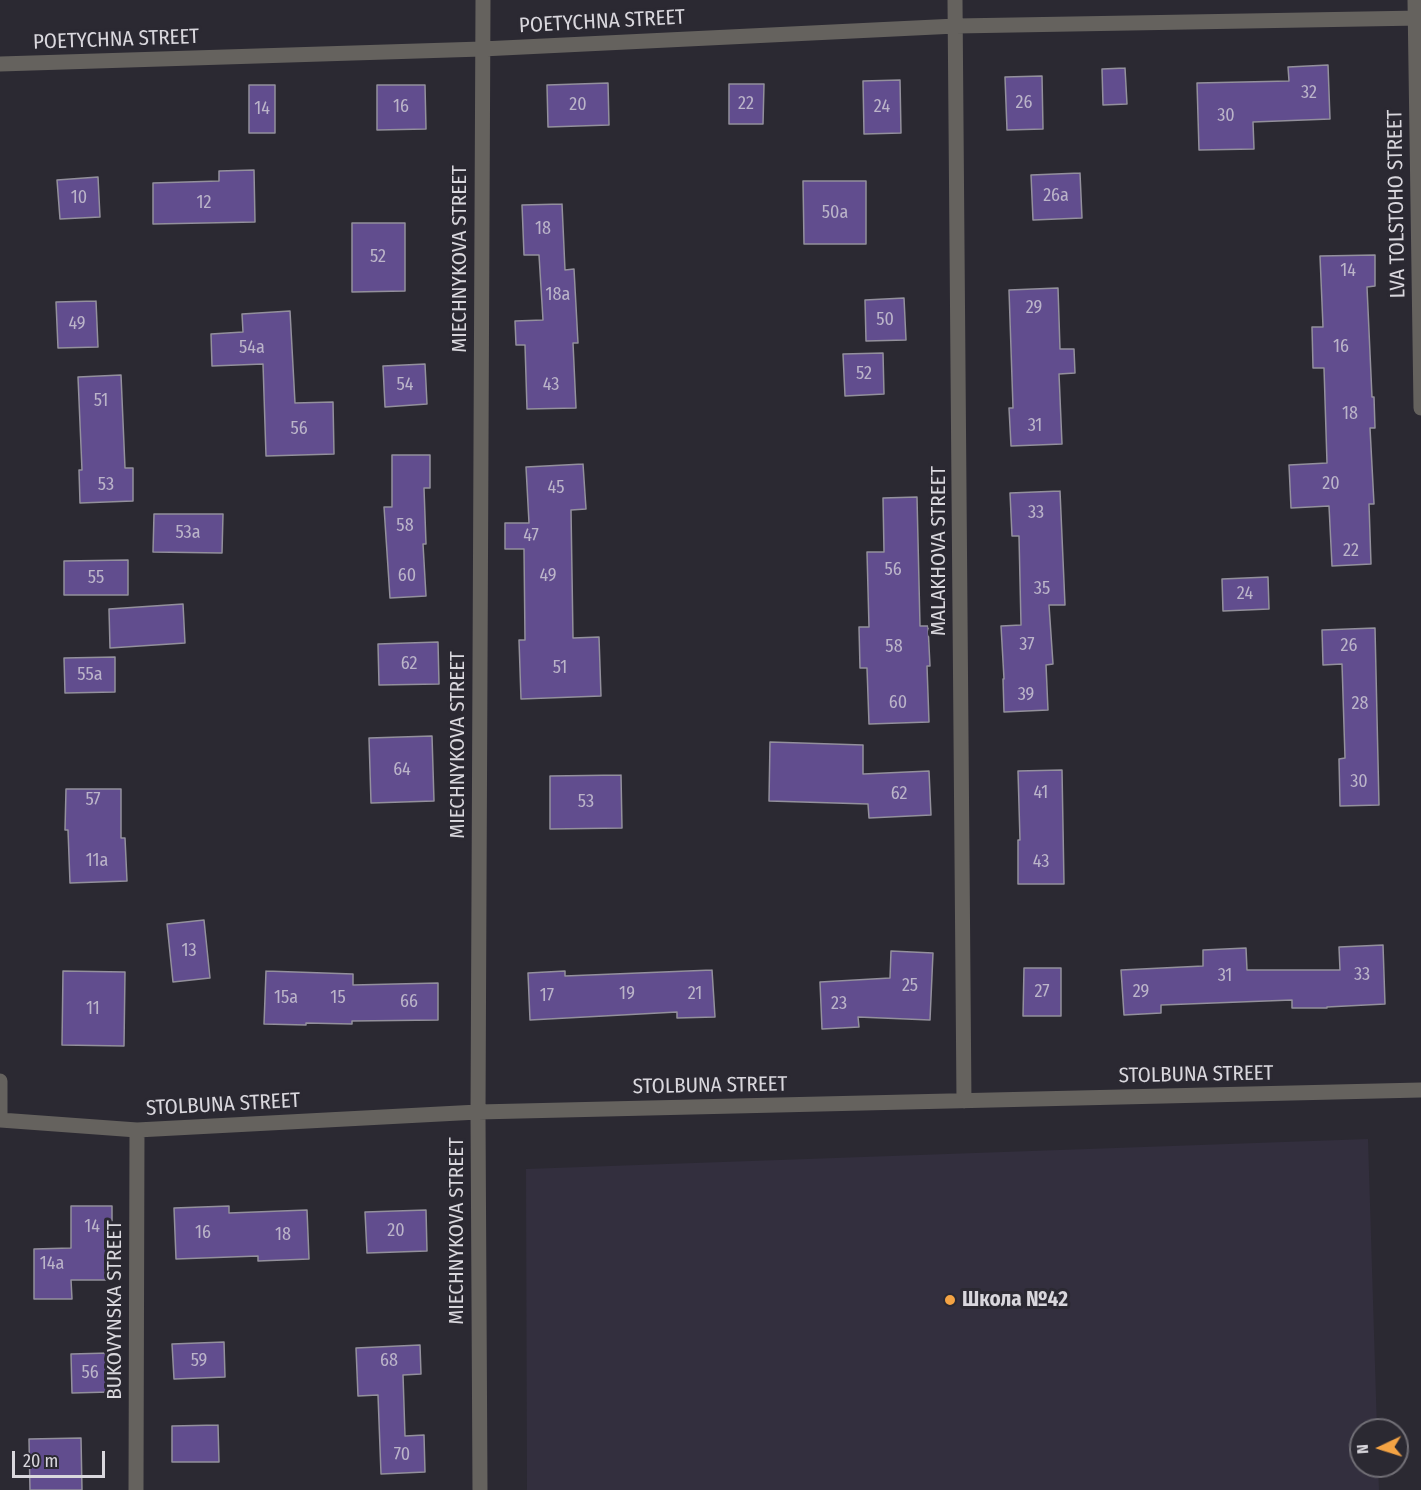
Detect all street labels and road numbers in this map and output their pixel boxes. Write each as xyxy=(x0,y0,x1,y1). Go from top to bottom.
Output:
street label: POETYCHNA STREET xyxy=(518,5,686,39)
street label: POETYCHNA STREET xyxy=(33,25,199,55)
street label: LVA TOLSTOHO STREET xyxy=(1383,109,1411,299)
street label: MIECHNYKOVA STREET xyxy=(447,165,473,353)
street label: MALAKHOVA STREET xyxy=(926,466,952,636)
street label: MIECHNYKOVA STREET xyxy=(445,651,471,839)
street label: STOLBUNA STREET xyxy=(1119,1061,1273,1089)
street label: STOLBUNA STREET xyxy=(633,1072,787,1100)
street label: STOLBUNA STREET xyxy=(145,1088,301,1122)
street label: MIECHNYKOVA STREET xyxy=(444,1137,470,1325)
street label: BUKOVYNSKA STREET xyxy=(102,1220,128,1400)

